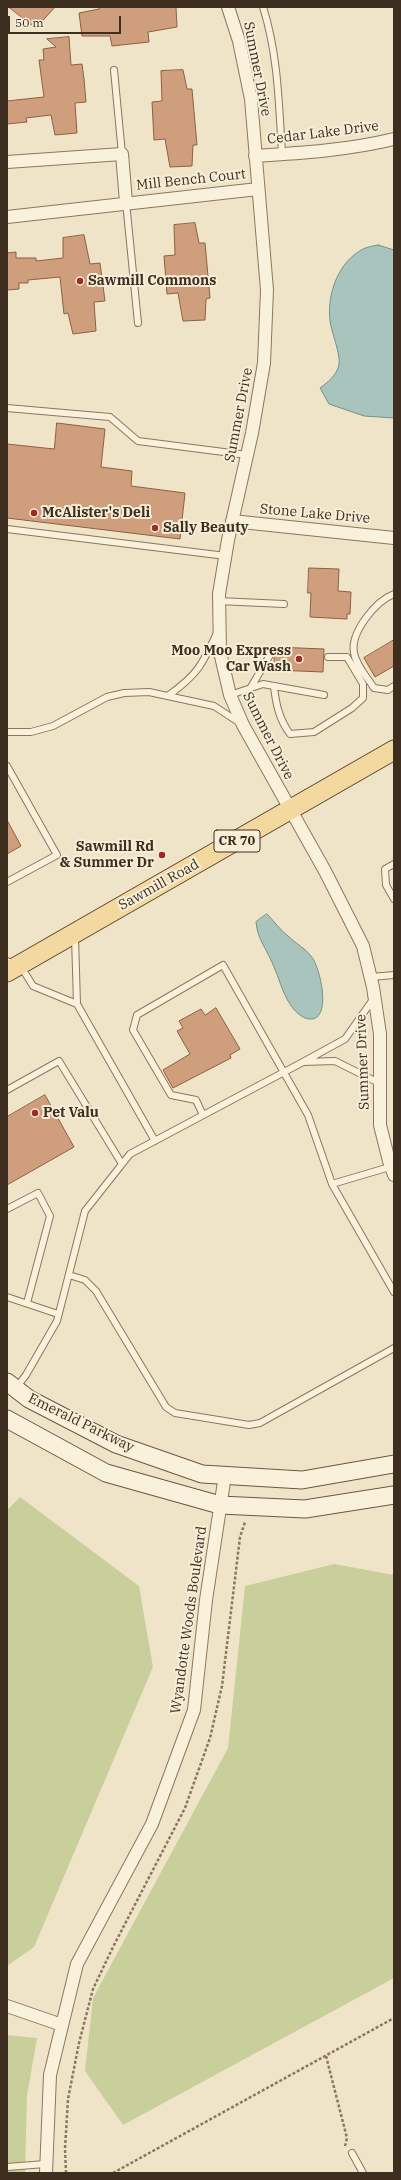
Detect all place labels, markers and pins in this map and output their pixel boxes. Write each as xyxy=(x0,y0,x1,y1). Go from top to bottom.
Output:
place label: Sawmill Commons xyxy=(88,273,216,289)
marker: Sawmill Commons xyxy=(75,276,85,286)
place label: McAlister's Deli xyxy=(42,505,150,521)
marker: McAlister's Deli xyxy=(29,508,39,518)
place label: Sally Beauty xyxy=(163,520,248,536)
marker: Sally Beauty xyxy=(150,523,160,533)
place label: Moo Moo Express Car Wash xyxy=(171,643,291,676)
marker: Moo Moo Express Car Wash xyxy=(294,654,304,664)
place label: Sawmill Rd & Summer Dr xyxy=(60,839,154,872)
marker: Sawmill Rd & Summer Dr xyxy=(157,850,167,860)
place label: Pet Valu xyxy=(43,1105,99,1121)
marker: Pet Valu xyxy=(30,1108,40,1118)

